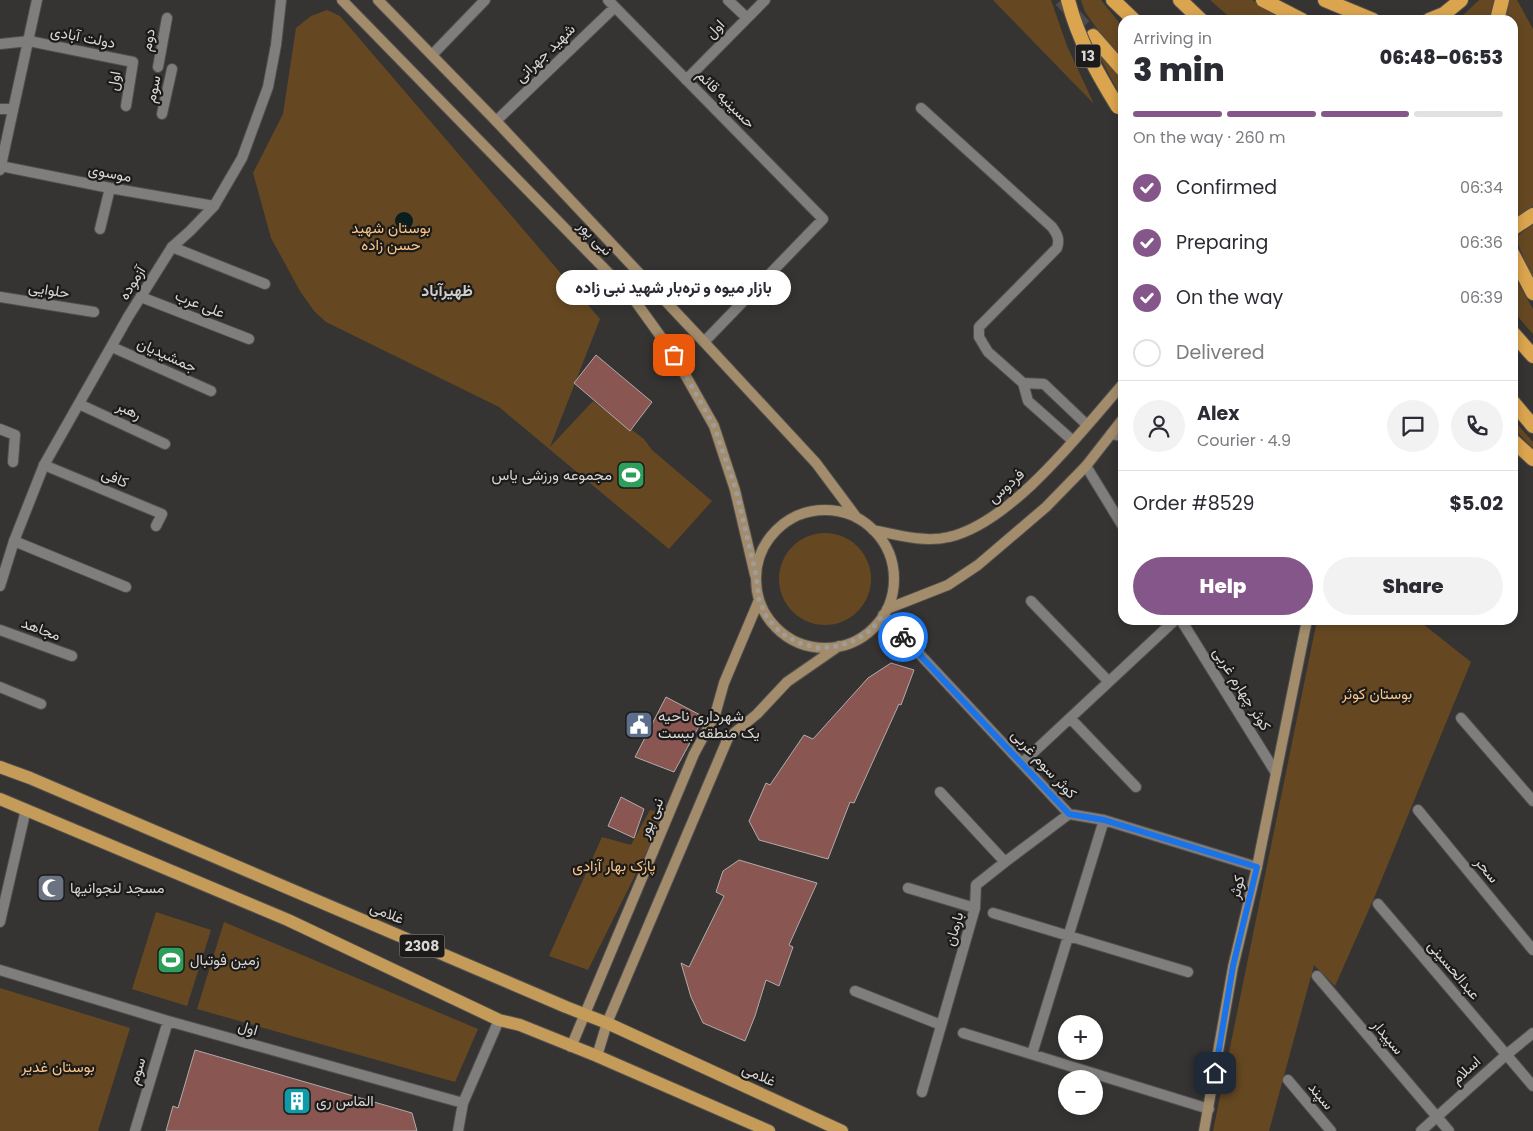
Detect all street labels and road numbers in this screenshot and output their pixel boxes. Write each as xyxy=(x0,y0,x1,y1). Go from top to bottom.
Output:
street label: اول xyxy=(700,14,729,43)
street label: شهید جهرانی xyxy=(510,18,580,87)
street label: دولت آبادی xyxy=(49,20,117,53)
street label: دوم xyxy=(135,27,160,53)
road number: 13 xyxy=(1076,44,1100,68)
street label: حسینیه قائم xyxy=(692,65,760,133)
street label: اول xyxy=(102,70,125,92)
street label: سوم xyxy=(139,73,166,104)
street label: موسوی xyxy=(87,158,134,187)
street label: نبی پور xyxy=(573,215,617,260)
street label: آزموده xyxy=(113,261,151,304)
street label: حلوایی xyxy=(27,276,71,303)
street label: علی عرب xyxy=(172,284,228,323)
street label: جمشیدیان xyxy=(134,332,200,377)
street label: رهبر xyxy=(112,394,145,424)
street label: کافی xyxy=(99,463,132,493)
street label: فردوس xyxy=(983,463,1029,508)
street label: مجاهد xyxy=(19,612,64,645)
street label: کوثر چهارم غربی xyxy=(1208,643,1277,735)
street label: کوثر سوم غربی xyxy=(1007,724,1082,803)
street label: نبی پور xyxy=(632,794,668,842)
street label: سحر xyxy=(1470,851,1504,887)
street label: کوثر xyxy=(1223,873,1250,902)
street label: غلامی xyxy=(367,896,408,929)
street label: بارمان xyxy=(939,909,968,948)
road number: 2308 xyxy=(400,934,444,958)
street label: عبدالحسینی xyxy=(1423,935,1486,1004)
street label: سپیدار xyxy=(1367,1014,1409,1059)
street label: اول xyxy=(236,1015,261,1040)
street label: اسلام xyxy=(1446,1051,1485,1089)
street label: سوم xyxy=(122,1055,151,1087)
street label: غلامی xyxy=(739,1058,780,1092)
street label: سپند xyxy=(1304,1077,1339,1114)

